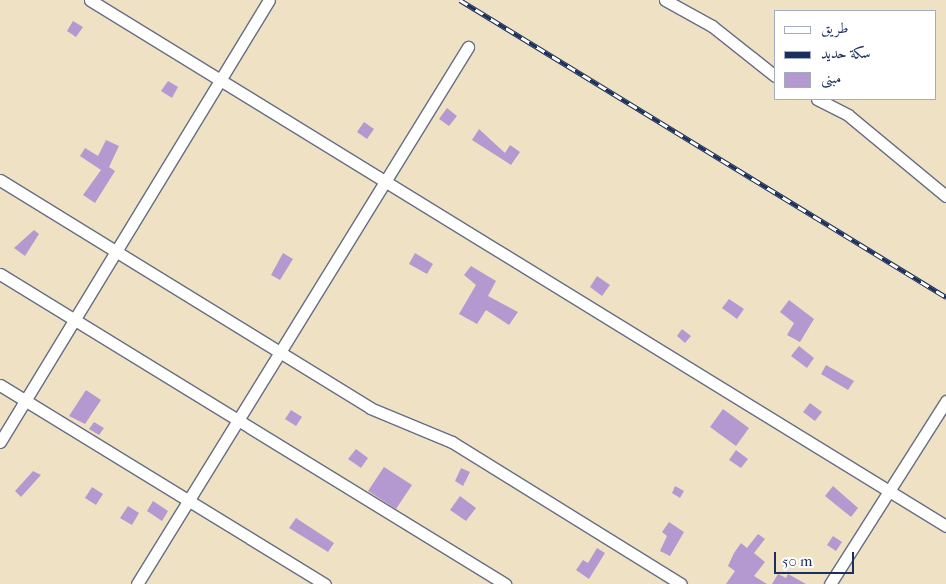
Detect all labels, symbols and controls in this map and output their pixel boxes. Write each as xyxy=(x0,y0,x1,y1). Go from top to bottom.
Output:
legend xyxy=(774,10,936,100)
text: طريق xyxy=(821,19,848,37)
text: سكة حديد xyxy=(821,44,871,62)
text: مبنى xyxy=(821,69,841,87)
scale bar xyxy=(776,542,856,574)
text: 50 m xyxy=(782,552,812,570)

